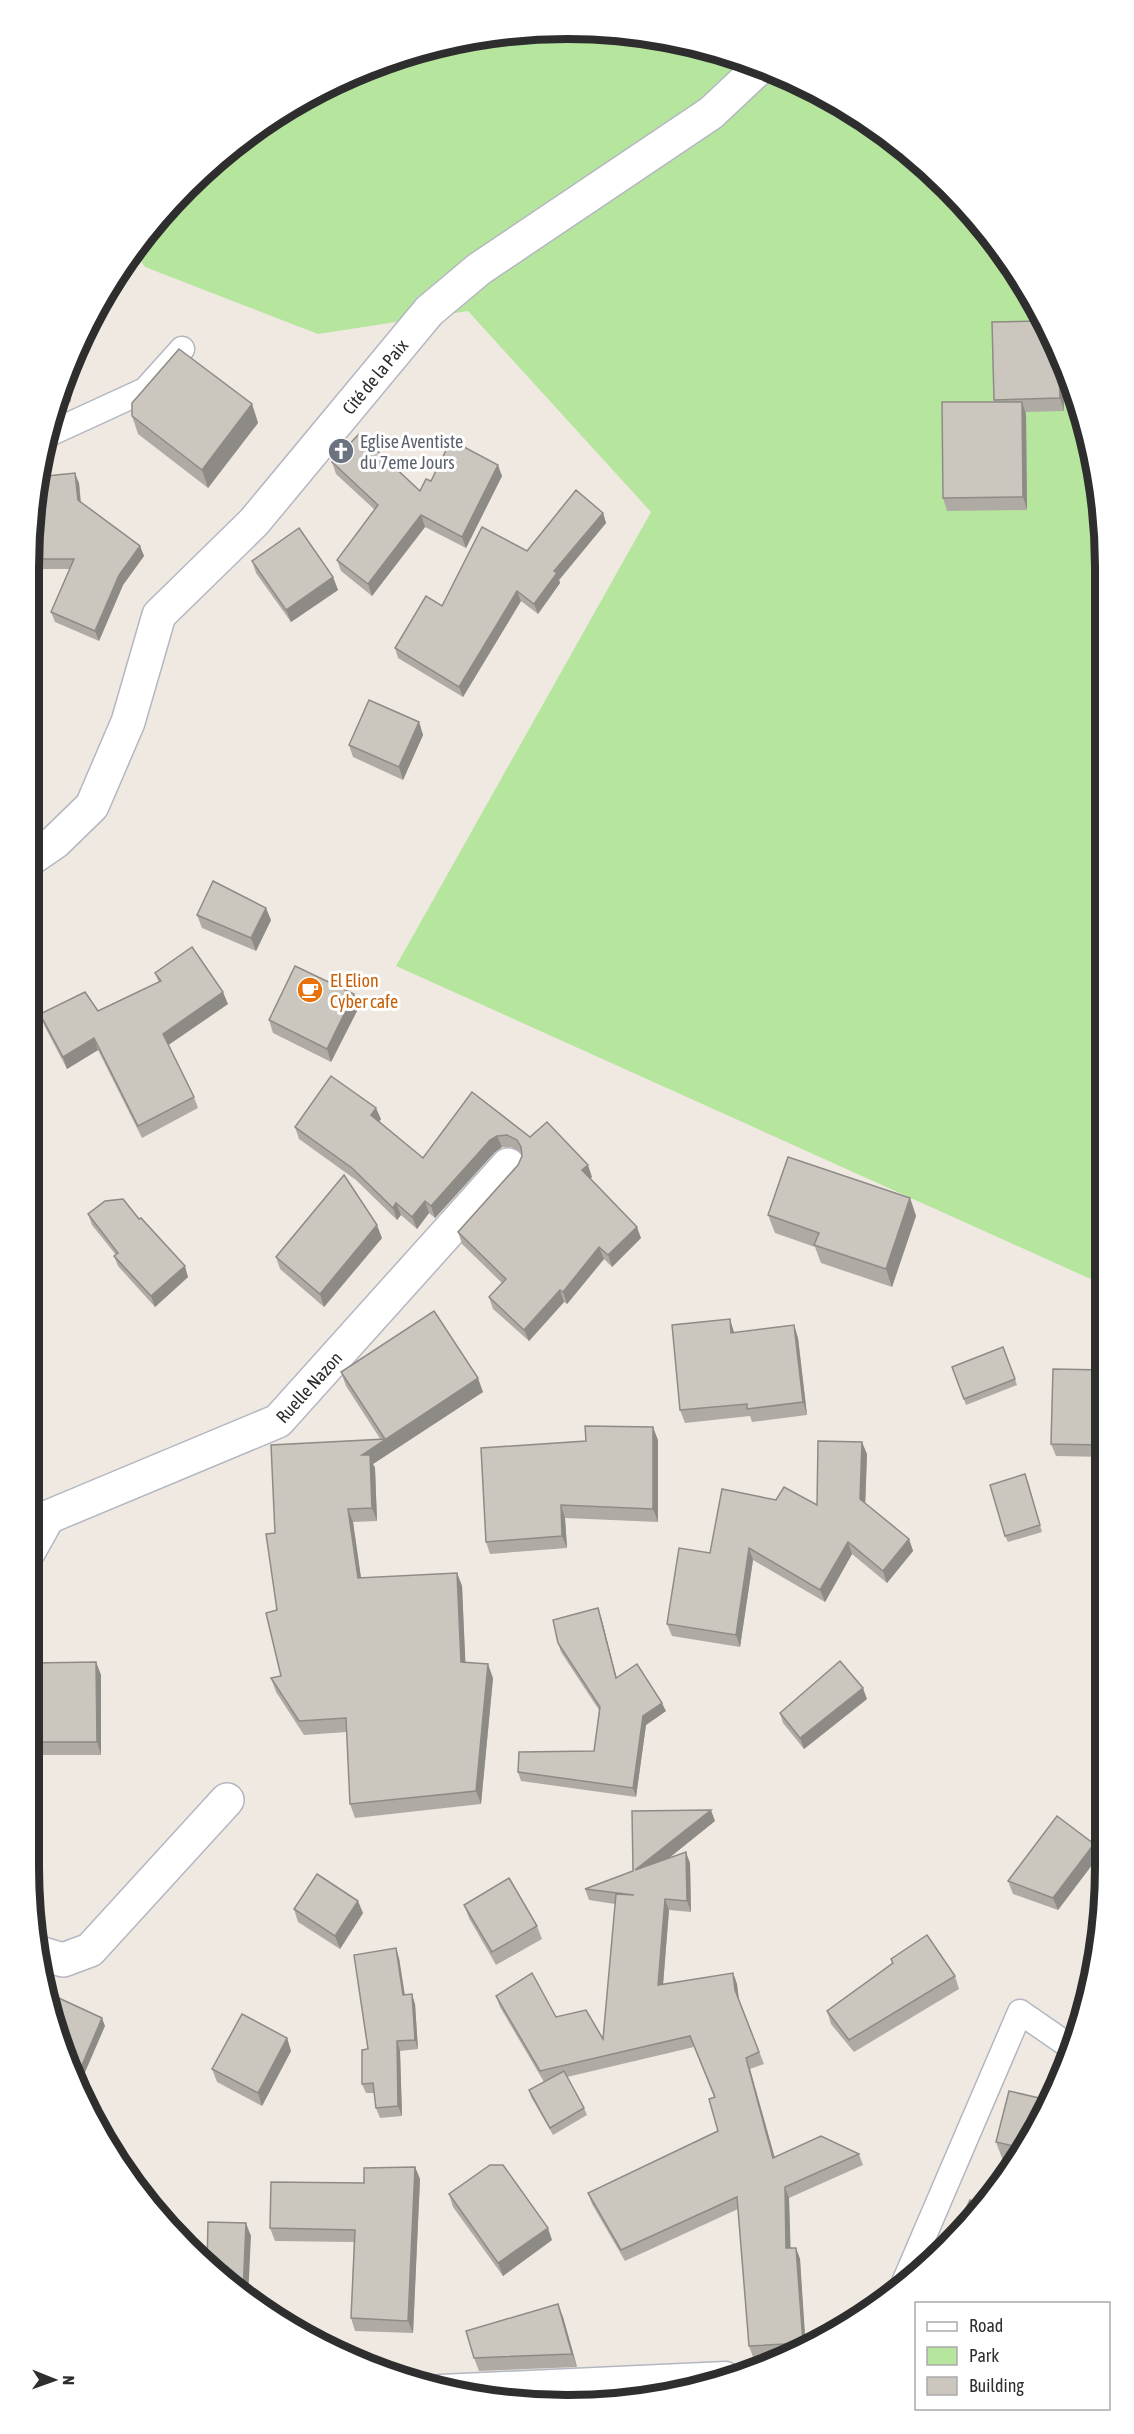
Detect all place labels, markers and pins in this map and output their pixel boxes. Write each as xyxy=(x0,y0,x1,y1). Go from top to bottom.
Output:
place label: Eglise Aventiste du 7eme Jours xyxy=(360,431,463,473)
church icon: Eglise Aventiste du 7eme Jours xyxy=(326,436,356,466)
place label: El Elion Cyber cafe xyxy=(330,970,398,1012)
cafe icon: El Elion Cyber cafe xyxy=(295,975,325,1005)

